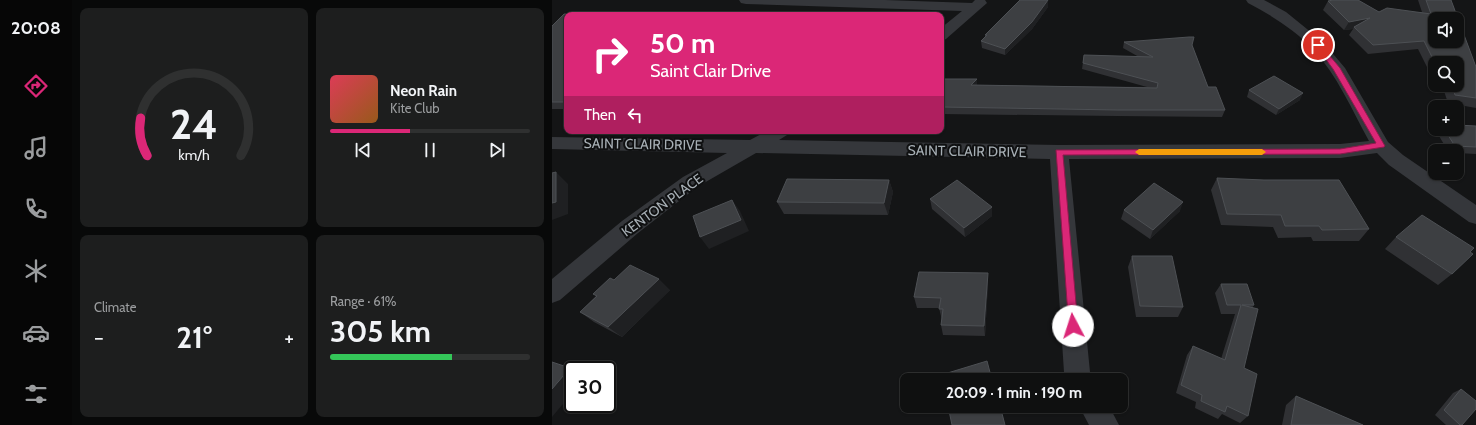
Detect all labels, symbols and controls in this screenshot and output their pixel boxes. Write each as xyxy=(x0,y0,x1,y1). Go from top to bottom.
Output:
map controls xyxy=(1428,12,1464,180)
button: sound xyxy=(1428,12,1464,48)
text: 20:08 xyxy=(11,17,61,39)
text: 50 m xyxy=(650,26,715,60)
icon: right xyxy=(584,28,636,80)
pin xyxy=(1301,28,1335,62)
icon: arrive xyxy=(1307,34,1329,56)
button: search xyxy=(1428,56,1464,92)
text: Saint Clair Drive xyxy=(650,60,771,82)
icon: directions xyxy=(22,72,50,100)
text: Neon Rain xyxy=(390,82,457,100)
text: 24 xyxy=(170,98,218,148)
text: Kite Club xyxy=(390,100,439,116)
button: + xyxy=(1428,100,1464,136)
icon: left xyxy=(624,104,646,126)
text: Then xyxy=(584,106,616,124)
icon: music xyxy=(22,134,50,162)
street label: SAINT CLAIR DRIVE xyxy=(583,134,703,154)
icon: previous xyxy=(352,139,374,161)
icon: pause xyxy=(419,139,441,161)
icon: next xyxy=(486,139,508,161)
street label: SAINT CLAIR DRIVE xyxy=(907,141,1027,161)
button: − xyxy=(1428,144,1464,180)
text: km/h xyxy=(178,145,210,163)
street label: KENTON PLACE xyxy=(618,169,706,241)
icon: phone xyxy=(22,195,50,223)
icon: climate xyxy=(22,257,50,285)
text: Range · 61% xyxy=(330,293,397,309)
text: Climate xyxy=(94,299,136,315)
position arrow xyxy=(1052,305,1094,347)
text: 305 km xyxy=(330,313,431,350)
icon: car xyxy=(22,319,50,347)
text: 21° xyxy=(176,319,212,356)
text: − xyxy=(94,324,104,351)
text: + xyxy=(284,324,294,351)
speed limit sign: 30 xyxy=(564,361,616,413)
icon: filters xyxy=(22,380,50,408)
text: 20:09 · 1 min · 190 m xyxy=(946,384,1082,402)

